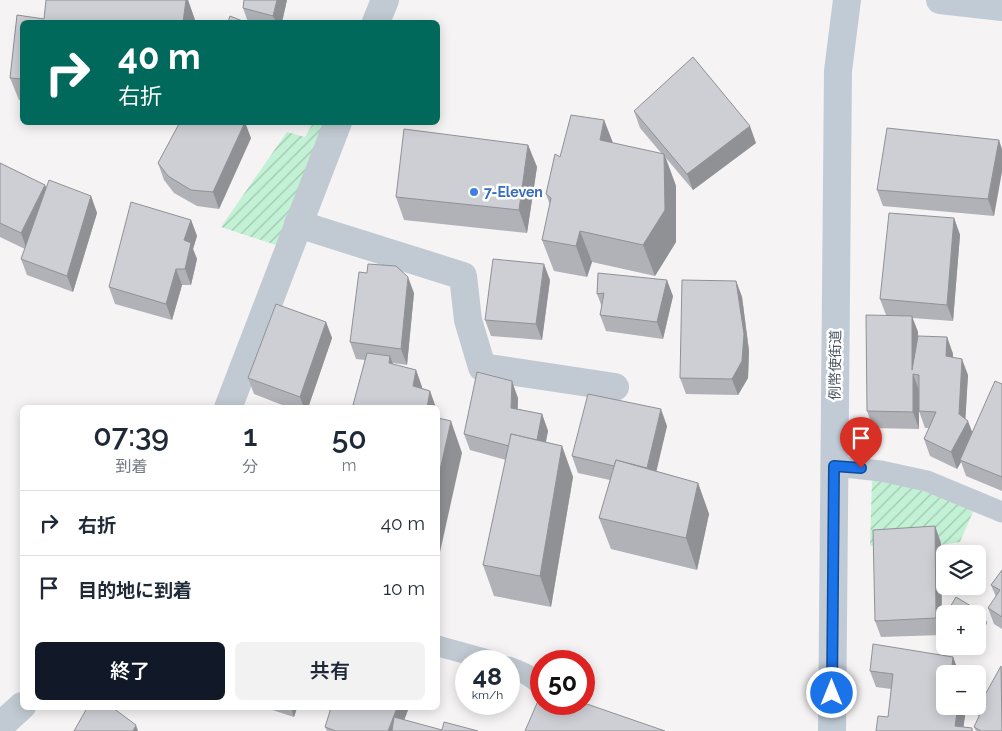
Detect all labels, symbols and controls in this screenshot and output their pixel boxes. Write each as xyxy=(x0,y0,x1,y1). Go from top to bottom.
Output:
text: 40 m xyxy=(118,36,200,77)
icon: right xyxy=(35,40,100,105)
text: 右折 xyxy=(118,83,162,109)
place label: 7-Eleven xyxy=(484,184,543,200)
marker: 7-Eleven xyxy=(468,186,480,198)
street label: 例幣使街道 xyxy=(826,330,844,400)
pin xyxy=(840,417,882,468)
text: 07:39 xyxy=(93,418,169,453)
text: 1 xyxy=(243,418,257,453)
text: 50 xyxy=(332,421,367,456)
icon: arrive xyxy=(847,424,875,452)
text: m xyxy=(342,456,357,475)
text: 到着 xyxy=(115,457,147,476)
text: 分 xyxy=(242,457,258,476)
icon: right xyxy=(35,509,63,537)
text: 40 m xyxy=(381,512,425,534)
text: 右折 xyxy=(78,514,116,536)
map controls xyxy=(936,545,986,715)
button: layers xyxy=(936,545,986,595)
icon: arrive xyxy=(35,574,63,602)
text: 10 m xyxy=(383,577,425,599)
text: 目的地に到着 xyxy=(78,579,192,601)
button: + xyxy=(936,605,986,655)
button: 終了 xyxy=(35,642,225,700)
button: 共有 xyxy=(235,642,425,700)
speed limit sign: 50 xyxy=(530,650,595,715)
text: 48 xyxy=(473,661,502,691)
button: − xyxy=(936,665,986,715)
position arrow xyxy=(805,666,857,718)
text: km/h xyxy=(472,688,503,702)

